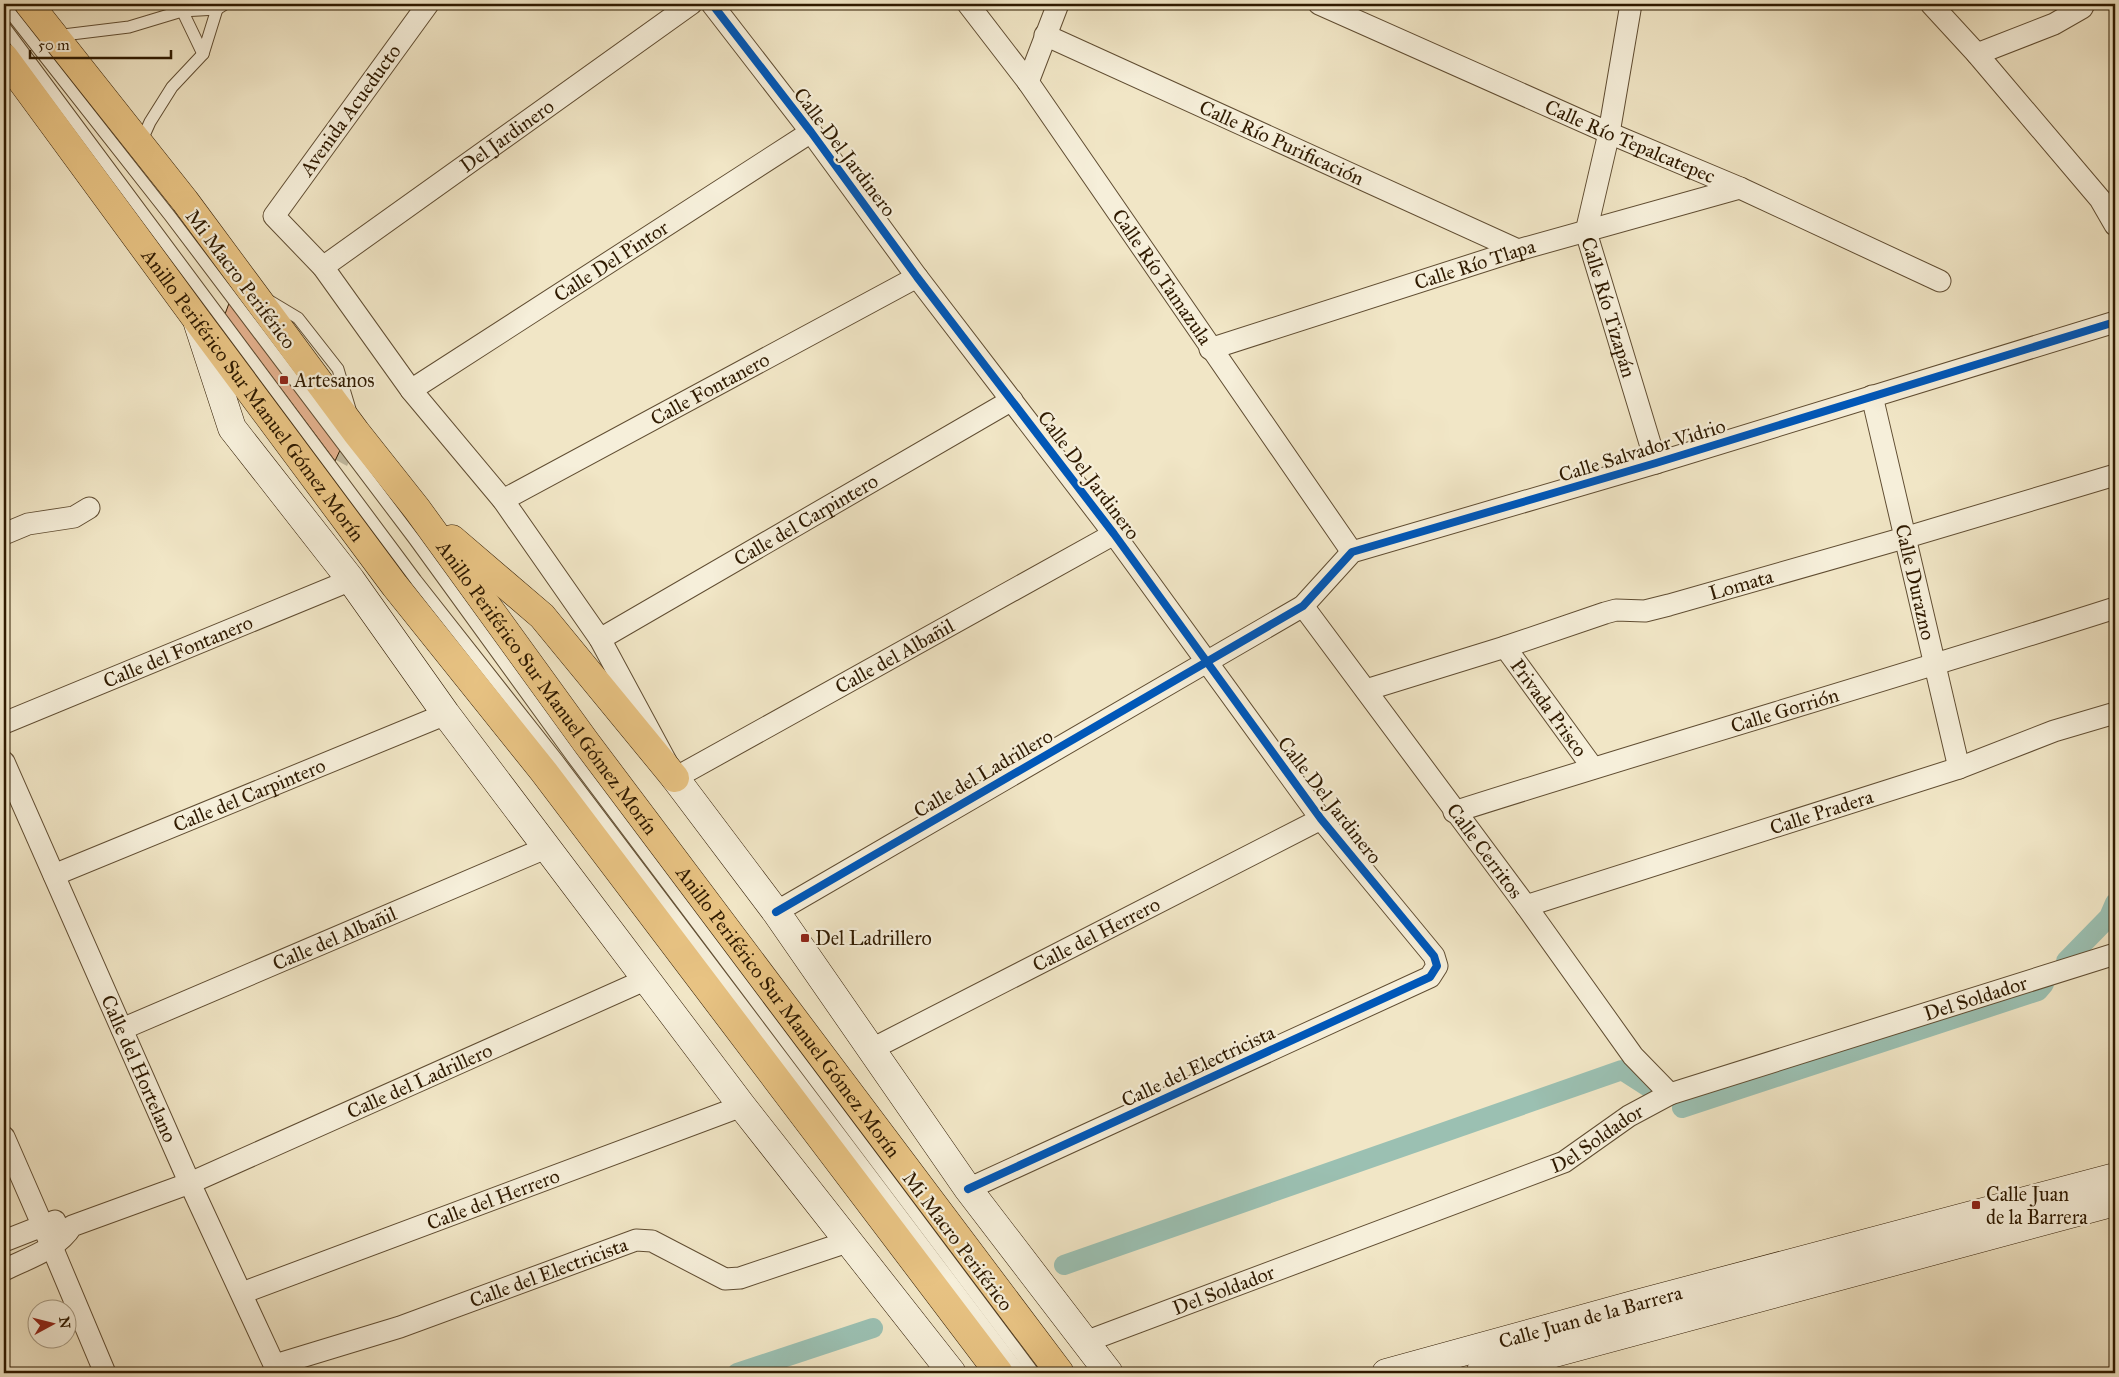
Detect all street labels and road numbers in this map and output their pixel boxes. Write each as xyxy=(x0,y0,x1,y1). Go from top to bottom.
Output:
street label: Avenida Acueducto xyxy=(294,40,406,181)
street label: Calle Del Jardinero xyxy=(788,83,901,222)
street label: Del Jardinero xyxy=(455,94,558,177)
street label: Calle Río Tepalcatepec xyxy=(1541,94,1719,188)
street label: Calle Río Purificación xyxy=(1196,95,1368,190)
street label: Mi Macro Periférico xyxy=(181,204,301,354)
street label: Calle Río Tamazula xyxy=(1107,204,1218,350)
street label: Calle Del Pintor xyxy=(549,215,673,307)
street label: Calle Río Tlapa xyxy=(1411,234,1538,295)
street label: Calle Río Tizapán xyxy=(1576,234,1641,381)
street label: Anillo Periférico Sur Manuel Gómez Morín xyxy=(136,243,370,546)
street label: Calle Fontanero xyxy=(646,347,773,430)
street label: Calle Del Jardinero xyxy=(1032,406,1145,545)
street label: Calle Salvador Vidrio xyxy=(1556,413,1728,487)
street label: Calle del Carpintero xyxy=(730,468,882,571)
street label: Calle Durazno xyxy=(1890,522,1941,642)
street label: Anillo Periférico Sur Manuel Gómez Morín xyxy=(431,535,663,839)
street label: Lomata xyxy=(1706,564,1776,605)
street label: Calle del Fontanero xyxy=(99,610,256,693)
street label: Calle del Albañil xyxy=(831,613,959,699)
street label: Privada Prisco xyxy=(1506,654,1593,761)
street label: Calle Gorrión xyxy=(1728,682,1842,738)
street label: Calle del Ladrillero xyxy=(909,723,1057,823)
street label: Calle Del Jardinero xyxy=(1272,732,1387,869)
street label: Calle del Carpintero xyxy=(169,753,329,837)
street label: Calle Pradera xyxy=(1767,784,1877,840)
street label: Calle Cerritos xyxy=(1442,798,1528,903)
street label: Anillo Periférico Sur Manuel Gómez Morín xyxy=(671,860,906,1162)
street label: Calle del Herrero xyxy=(1028,892,1164,977)
street label: Calle del Albañil xyxy=(269,901,401,975)
street label: Del Soldador xyxy=(1921,970,2031,1025)
street label: Calle del Hortelano xyxy=(96,991,182,1146)
street label: Calle del Electricista xyxy=(1117,1020,1279,1112)
street label: Calle del Ladrillero xyxy=(343,1038,496,1123)
street label: Del Soldador xyxy=(1547,1098,1648,1178)
street label: Calle del Herrero xyxy=(423,1163,563,1235)
street label: Mi Macro Periférico xyxy=(898,1166,1018,1316)
street label: Calle del Electricista xyxy=(466,1232,632,1312)
street label: Del Soldador xyxy=(1169,1260,1278,1320)
street label: Calle Juan de la Barrera xyxy=(1496,1280,1685,1353)

